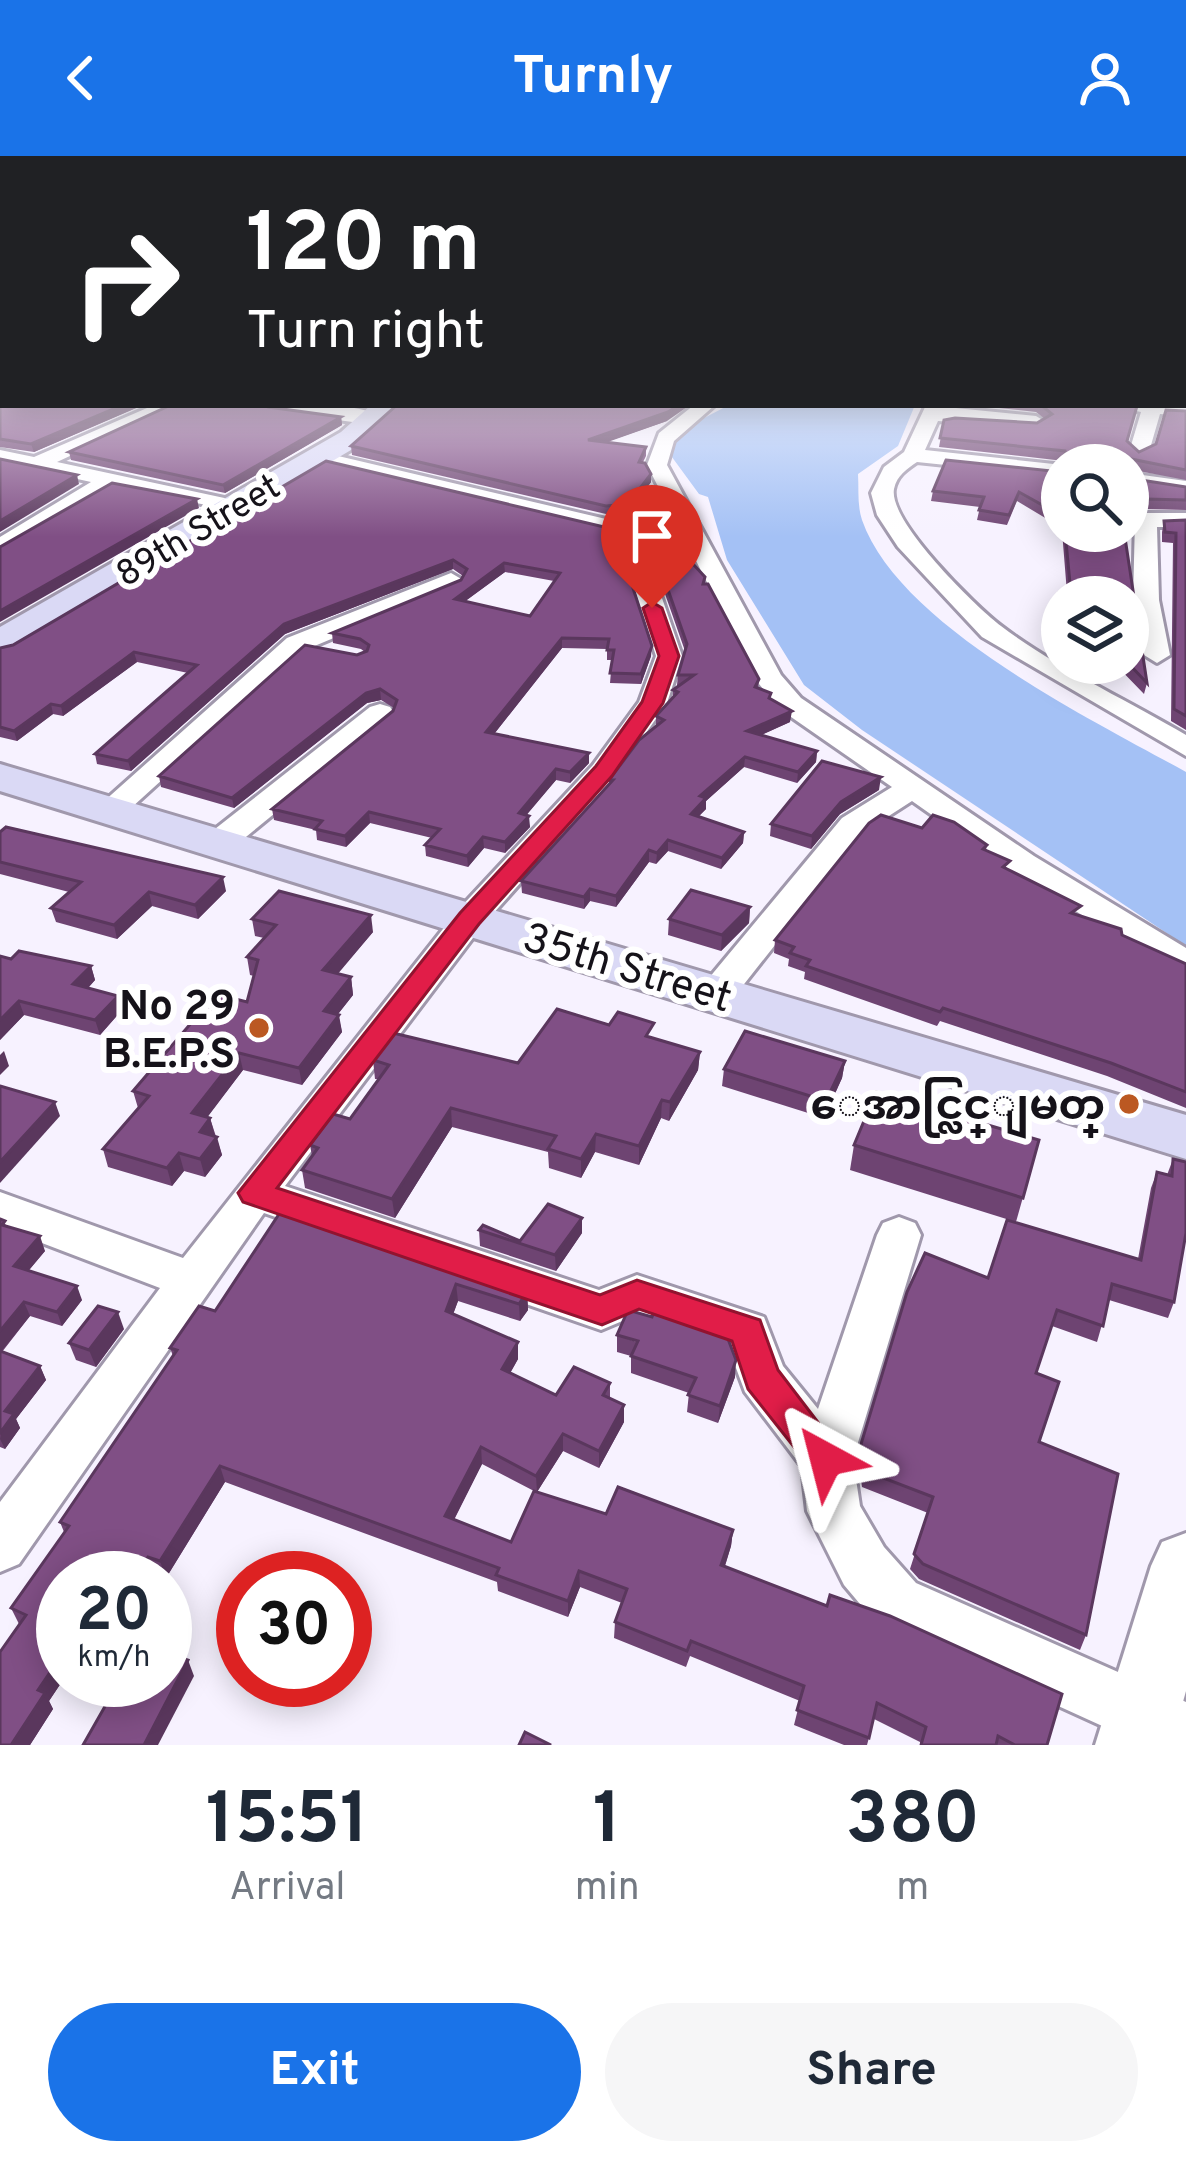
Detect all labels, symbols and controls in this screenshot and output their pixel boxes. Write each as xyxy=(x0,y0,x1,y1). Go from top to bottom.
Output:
text: Turnly xyxy=(512,44,674,113)
icon: back xyxy=(48,45,114,111)
icon: person xyxy=(1072,45,1138,111)
text: 120 m xyxy=(246,195,481,301)
icon: right xyxy=(48,204,204,360)
text: Turn right xyxy=(246,299,485,368)
map controls xyxy=(1041,444,1149,684)
button: search xyxy=(1041,444,1149,552)
street label: 89th Street xyxy=(109,465,290,599)
pin xyxy=(601,485,703,608)
icon: arrive xyxy=(619,503,685,569)
button: layers xyxy=(1041,576,1149,684)
street label: 35th Street xyxy=(516,913,737,1027)
place label: No 29 B.E.P.S xyxy=(103,982,235,1083)
marker: No 29 B.E.P.S xyxy=(246,1015,272,1041)
place label: ေအာင္လြင္ျမတ္ xyxy=(811,1077,1105,1139)
marker: ေအာင္လြင္ျမတ္ xyxy=(1116,1091,1142,1117)
position arrow xyxy=(763,1396,889,1522)
speed limit sign: 30 xyxy=(216,1551,372,1707)
text: 20 xyxy=(76,1576,152,1652)
text: km/h xyxy=(78,1640,150,1677)
text: 15:51 xyxy=(206,1777,369,1869)
text: 1 xyxy=(593,1777,622,1869)
text: 380 xyxy=(845,1777,980,1869)
text: Arrival xyxy=(229,1865,346,1914)
text: min xyxy=(575,1865,640,1914)
text: m xyxy=(896,1865,929,1914)
button: Exit xyxy=(48,2003,581,2141)
button: Share xyxy=(605,2003,1138,2141)

